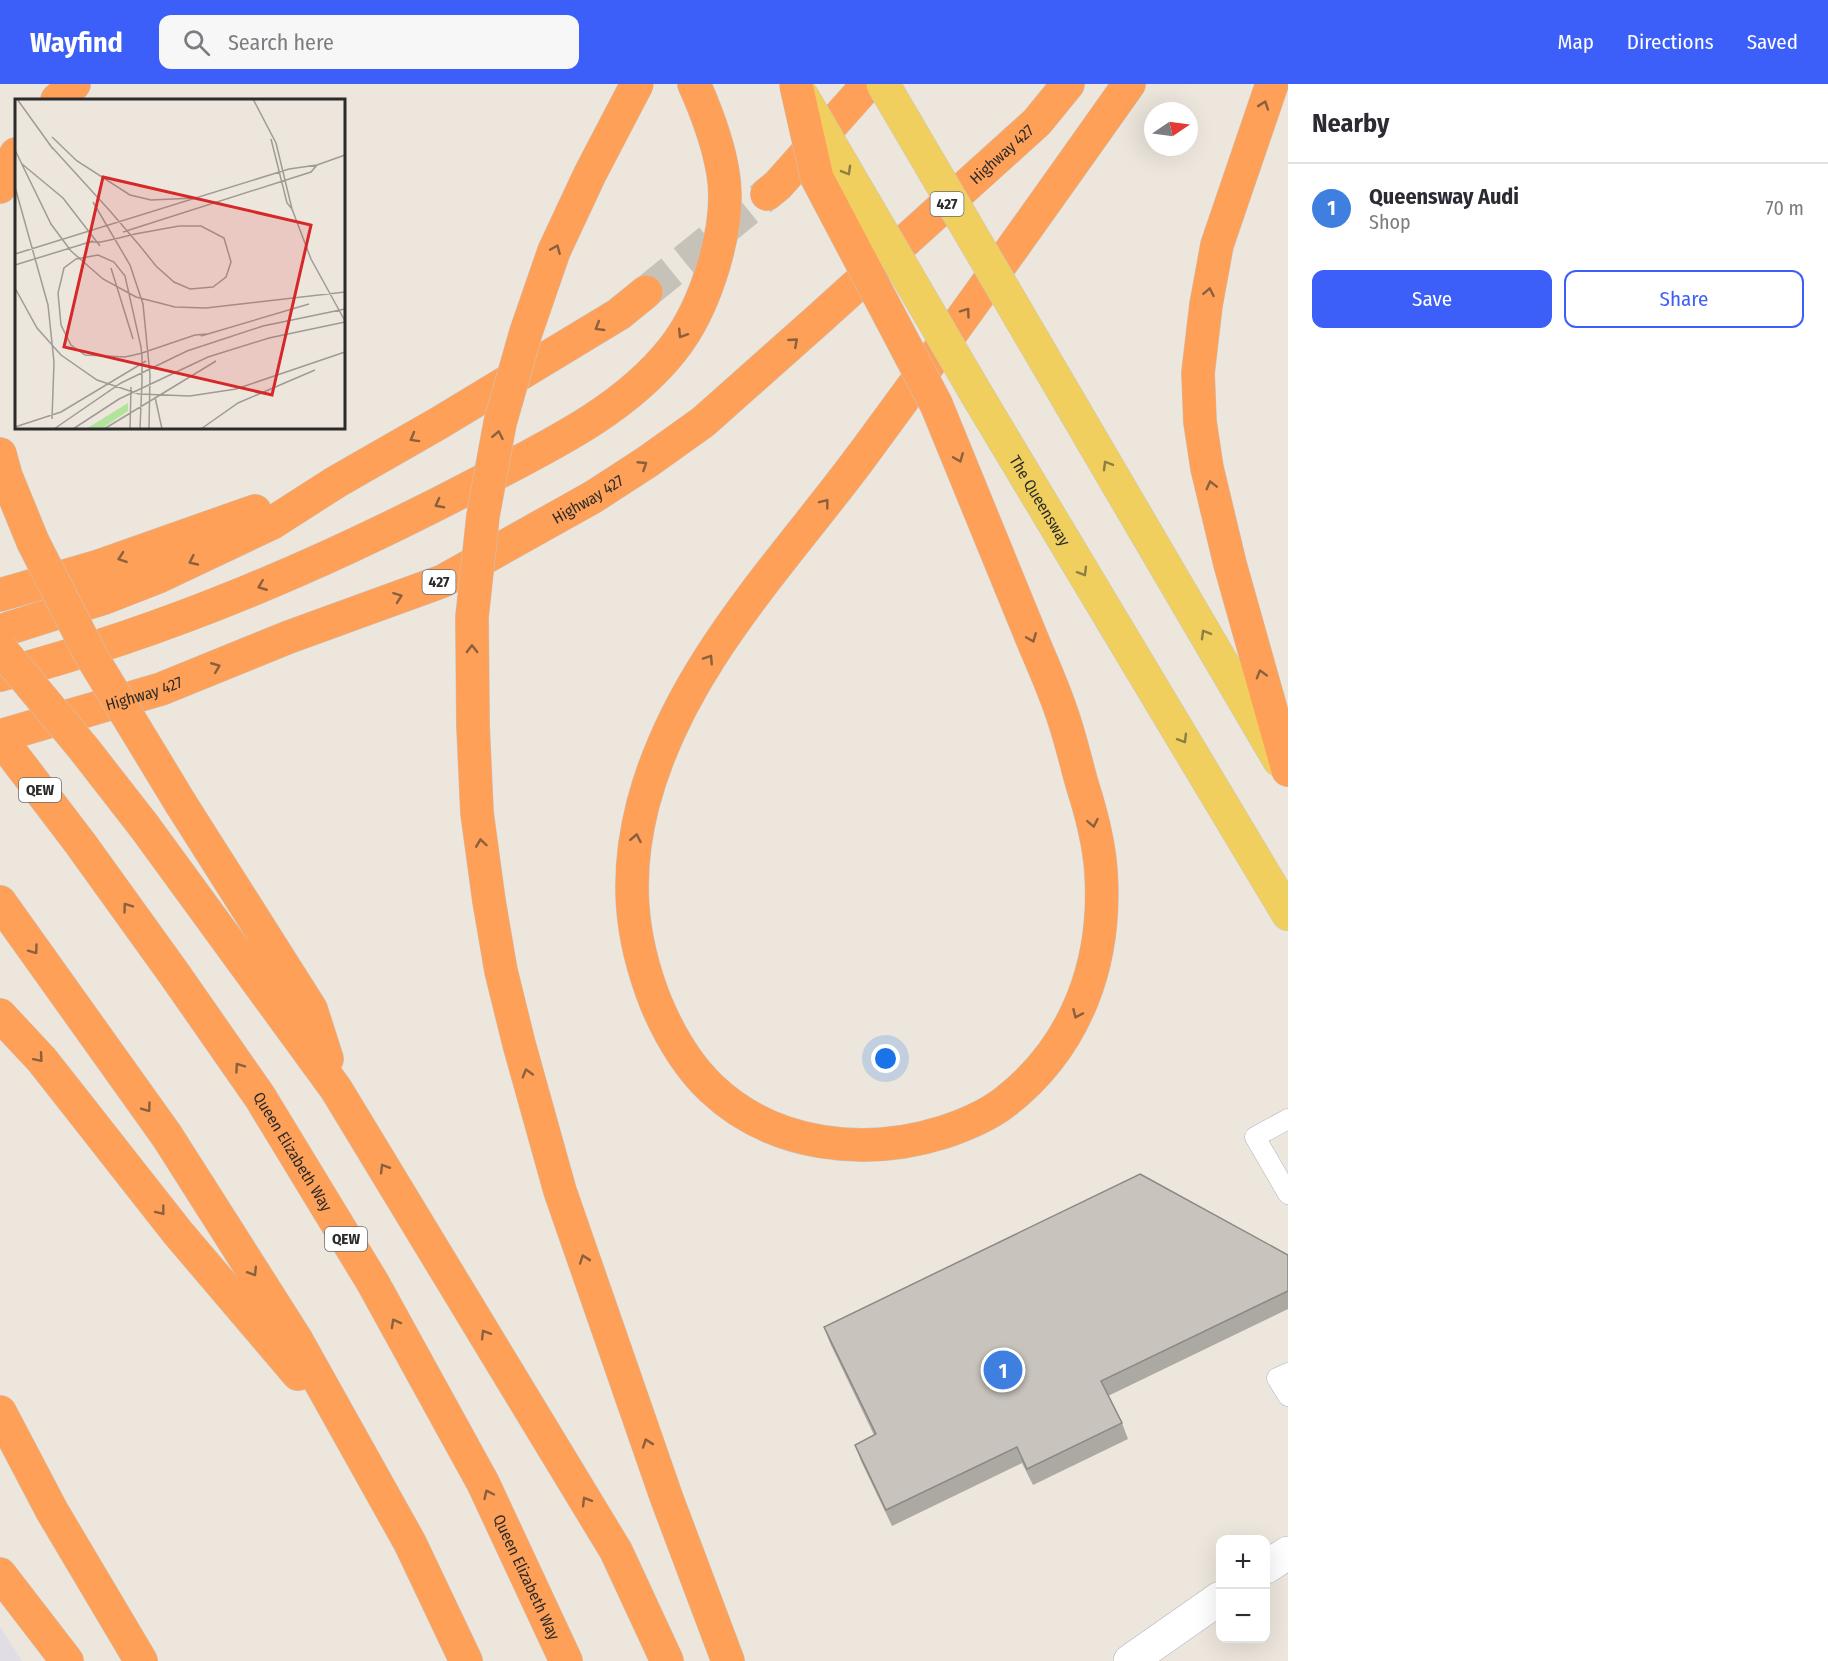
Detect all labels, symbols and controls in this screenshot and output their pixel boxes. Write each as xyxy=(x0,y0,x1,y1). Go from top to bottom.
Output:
search box xyxy=(159,15,579,69)
text: Wayfind xyxy=(30,26,123,59)
icon: search xyxy=(180,26,213,59)
text: Search here xyxy=(228,29,334,56)
text: Map xyxy=(1557,29,1594,55)
text: Directions xyxy=(1627,29,1714,55)
text: Saved xyxy=(1747,29,1798,55)
inset map xyxy=(15,99,345,429)
one-way arrow xyxy=(1257,100,1270,111)
north arrow xyxy=(1144,102,1198,156)
text: Nearby xyxy=(1312,108,1389,139)
street label: Highway 427 xyxy=(966,120,1038,188)
one-way arrow xyxy=(839,165,851,175)
text: Queensway Audi xyxy=(1369,183,1519,210)
road number: 427 xyxy=(930,192,964,216)
text: 1 xyxy=(1327,196,1336,220)
text: 70 m xyxy=(1766,196,1804,220)
text: Shop xyxy=(1369,210,1411,234)
one-way arrow xyxy=(549,244,561,255)
button: Save xyxy=(1312,270,1552,328)
button: Share xyxy=(1564,270,1804,328)
one-way arrow xyxy=(1202,287,1215,297)
one-way arrow xyxy=(959,308,970,319)
one-way arrow xyxy=(595,319,605,331)
one-way arrow xyxy=(678,328,690,338)
one-way arrow xyxy=(787,338,797,349)
one-way arrow xyxy=(491,430,504,440)
one-way arrow xyxy=(410,431,420,442)
one-way arrow xyxy=(952,451,964,462)
street label: The Queensway xyxy=(1005,452,1075,550)
one-way arrow xyxy=(636,461,647,472)
one-way arrow xyxy=(1102,461,1114,472)
street label: Highway 427 xyxy=(549,471,627,528)
one-way arrow xyxy=(1205,480,1218,490)
one-way arrow xyxy=(434,496,445,508)
one-way arrow xyxy=(818,498,829,509)
one-way arrow xyxy=(117,550,128,563)
one-way arrow xyxy=(188,553,199,565)
one-way arrow xyxy=(1075,566,1087,576)
road number: 427 xyxy=(422,570,456,594)
one-way arrow xyxy=(258,579,269,591)
one-way arrow xyxy=(392,592,402,605)
one-way arrow xyxy=(1201,630,1213,640)
one-way arrow xyxy=(1025,632,1037,643)
one-way arrow xyxy=(466,644,479,653)
one-way arrow xyxy=(702,655,713,666)
one-way arrow xyxy=(209,662,220,674)
one-way arrow xyxy=(1256,669,1268,680)
street label: Highway 427 xyxy=(103,672,186,715)
one-way arrow xyxy=(1176,733,1188,743)
road number: QEW xyxy=(19,778,61,802)
one-way arrow xyxy=(1086,818,1099,828)
one-way arrow xyxy=(629,834,642,844)
one-way arrow xyxy=(475,839,487,848)
one-way arrow xyxy=(123,903,134,914)
one-way arrow xyxy=(27,943,38,954)
one-way arrow xyxy=(1072,1008,1084,1019)
your location xyxy=(871,1044,900,1073)
one-way arrow xyxy=(32,1051,43,1062)
one-way arrow xyxy=(235,1062,246,1073)
one-way arrow xyxy=(522,1068,534,1079)
street label: Queen Elizabeth Way xyxy=(249,1089,337,1216)
one-way arrow xyxy=(140,1102,151,1113)
one-way arrow xyxy=(379,1164,391,1174)
one-way arrow xyxy=(153,1204,164,1215)
road number: QEW xyxy=(325,1227,367,1251)
one-way arrow xyxy=(578,1254,591,1265)
one-way arrow xyxy=(246,1266,258,1276)
one-way arrow xyxy=(391,1319,402,1329)
one-way arrow xyxy=(481,1330,492,1340)
pin: 1 xyxy=(984,1348,1022,1392)
one-way arrow xyxy=(642,1439,655,1449)
one-way arrow xyxy=(483,1489,495,1500)
one-way arrow xyxy=(582,1497,594,1507)
street label: Queen Elizabeth Way xyxy=(489,1512,564,1644)
map controls xyxy=(1216,1535,1270,1643)
button: + xyxy=(1216,1535,1270,1589)
button: − xyxy=(1216,1589,1270,1643)

